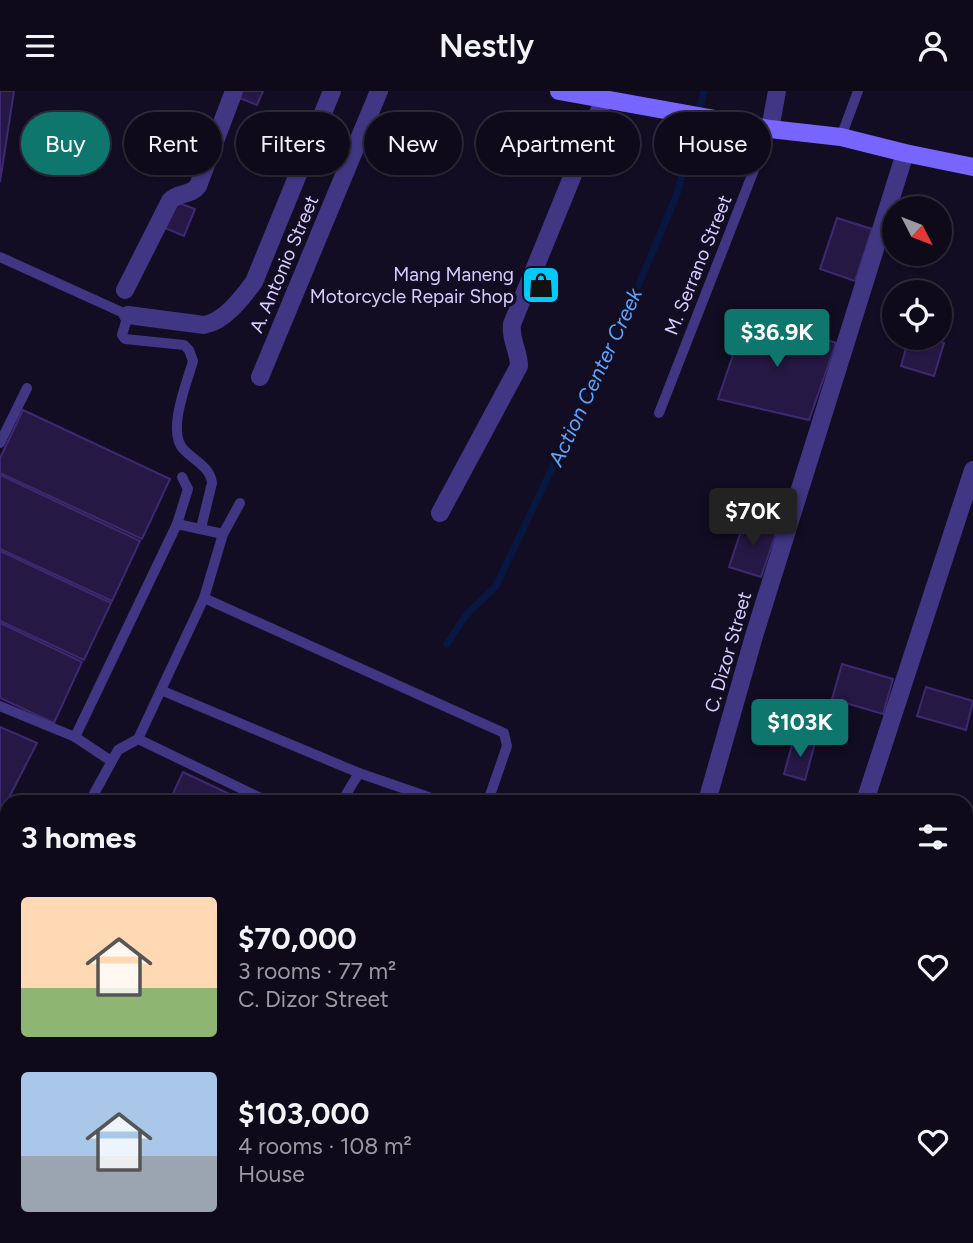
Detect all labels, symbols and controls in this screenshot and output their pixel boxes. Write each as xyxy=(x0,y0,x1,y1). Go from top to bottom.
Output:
icon: menu xyxy=(21,27,59,65)
text: Nestly xyxy=(439,27,534,65)
icon: person xyxy=(914,27,952,65)
chip: Buy xyxy=(21,112,110,175)
chip: Rent xyxy=(124,112,222,175)
chip: Filters xyxy=(236,112,350,175)
chip: New xyxy=(364,112,462,175)
chip: Apartment xyxy=(476,112,640,175)
chip: House xyxy=(654,112,771,175)
street label: A. Antonio Street xyxy=(245,192,323,336)
street label: M. Serrano Street xyxy=(659,192,737,338)
north arrow xyxy=(882,196,952,266)
map controls xyxy=(882,196,952,350)
place label: Mang Maneng Motorcycle Repair Shop xyxy=(310,263,514,308)
shop icon: Mang Maneng Motorcycle Repair Shop xyxy=(520,264,562,306)
button: locate xyxy=(882,280,952,350)
water label: Action Center Creek xyxy=(542,283,648,471)
pin: $36.9K xyxy=(720,309,834,369)
text: $36.9K xyxy=(740,318,814,346)
pin: $70K xyxy=(712,489,794,548)
text: $70K xyxy=(725,497,781,525)
street label: C. Dizor Street xyxy=(700,589,756,715)
pin: $103K xyxy=(751,699,849,759)
text: $103K xyxy=(767,708,833,736)
icon: filters xyxy=(914,818,952,856)
text: 3 homes xyxy=(21,819,136,856)
text: $70,000 xyxy=(238,920,357,957)
icon: home xyxy=(77,925,161,1009)
icon: heart xyxy=(914,948,952,986)
text: 3 rooms · 77 m² xyxy=(238,957,396,985)
text: C. Dizor Street xyxy=(238,985,389,1013)
text: $103,000 xyxy=(238,1095,369,1132)
icon: home xyxy=(77,1100,161,1184)
icon: heart xyxy=(914,1123,952,1161)
text: 4 rooms · 108 m² xyxy=(238,1132,412,1160)
text: House xyxy=(238,1160,305,1188)

